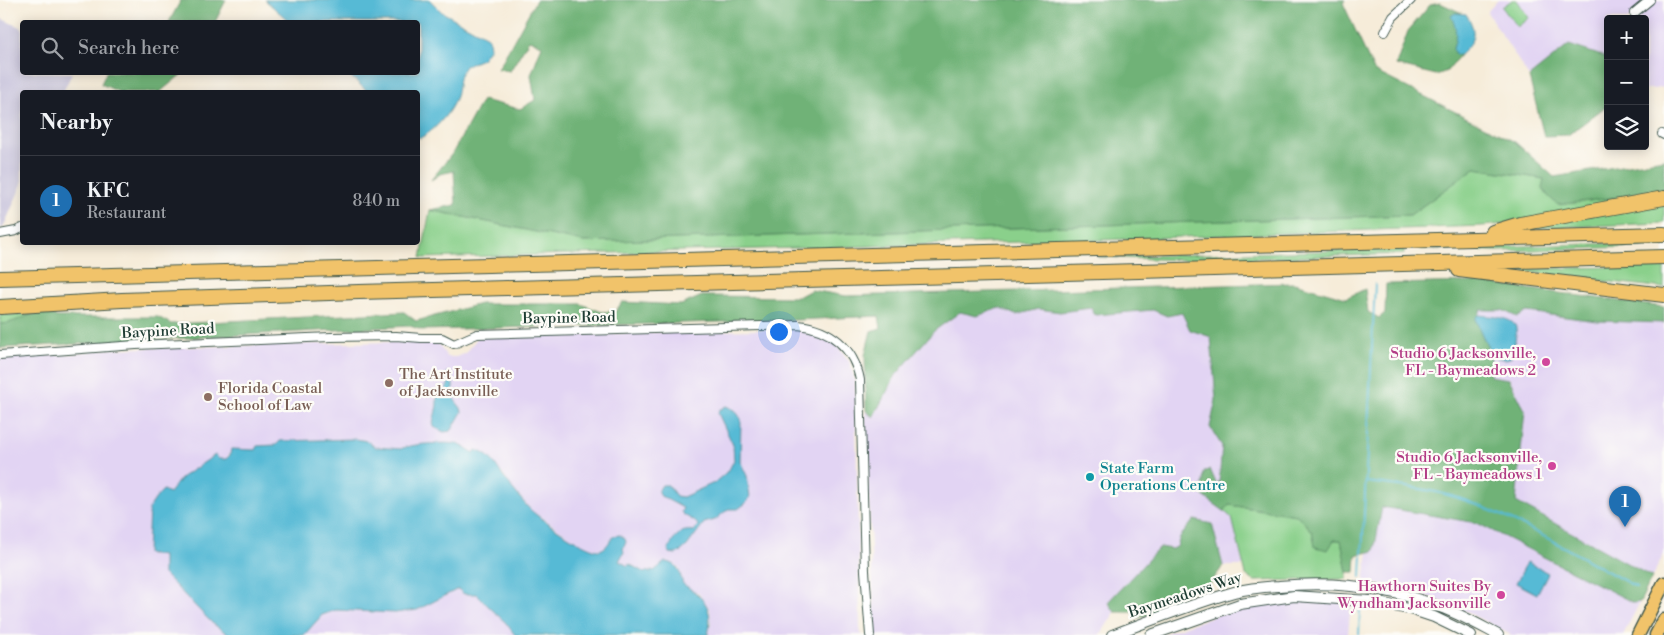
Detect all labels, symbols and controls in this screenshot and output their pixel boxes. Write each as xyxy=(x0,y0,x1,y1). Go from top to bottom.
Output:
map controls xyxy=(1604,15,1649,150)
button: + xyxy=(1604,15,1649,60)
search box xyxy=(20,20,420,75)
icon: search xyxy=(38,34,66,62)
text: Search here xyxy=(78,36,179,60)
button: − xyxy=(1604,60,1649,105)
button: layers xyxy=(1604,105,1649,150)
text: Nearby xyxy=(40,110,113,136)
text: KFC xyxy=(87,179,129,203)
text: 1 xyxy=(52,191,60,211)
text: 840 m xyxy=(352,191,400,211)
text: Restaurant xyxy=(87,203,166,223)
street label: Baypine Road xyxy=(521,308,616,328)
street label: Baypine Road xyxy=(120,319,216,343)
your location xyxy=(766,319,792,345)
place label: Studio 6 Jacksonville, FL - Baymeadows 2 xyxy=(1390,344,1536,380)
marker: Studio 6 Jacksonville, FL - Baymeadows 2 xyxy=(1540,356,1552,368)
place label: The Art Institute of Jacksonville xyxy=(399,365,513,401)
marker: The Art Institute of Jacksonville xyxy=(383,377,395,389)
place label: Florida Coastal School of Law xyxy=(218,379,323,415)
marker: Florida Coastal School of Law xyxy=(202,391,214,403)
place label: Studio 6 Jacksonville, FL - Baymeadows 1 xyxy=(1396,448,1543,484)
place label: State Farm Operations Centre xyxy=(1100,459,1225,495)
marker: Studio 6 Jacksonville, FL - Baymeadows 1 xyxy=(1546,460,1558,472)
marker: State Farm Operations Centre xyxy=(1084,471,1096,483)
pin: 1 xyxy=(1609,486,1641,527)
street label: Baymeadows Way xyxy=(1125,568,1245,623)
place label: Hawthorn Suites By Wyndham Jacksonville xyxy=(1337,577,1492,613)
marker: Hawthorn Suites By Wyndham Jacksonville xyxy=(1495,589,1507,601)

